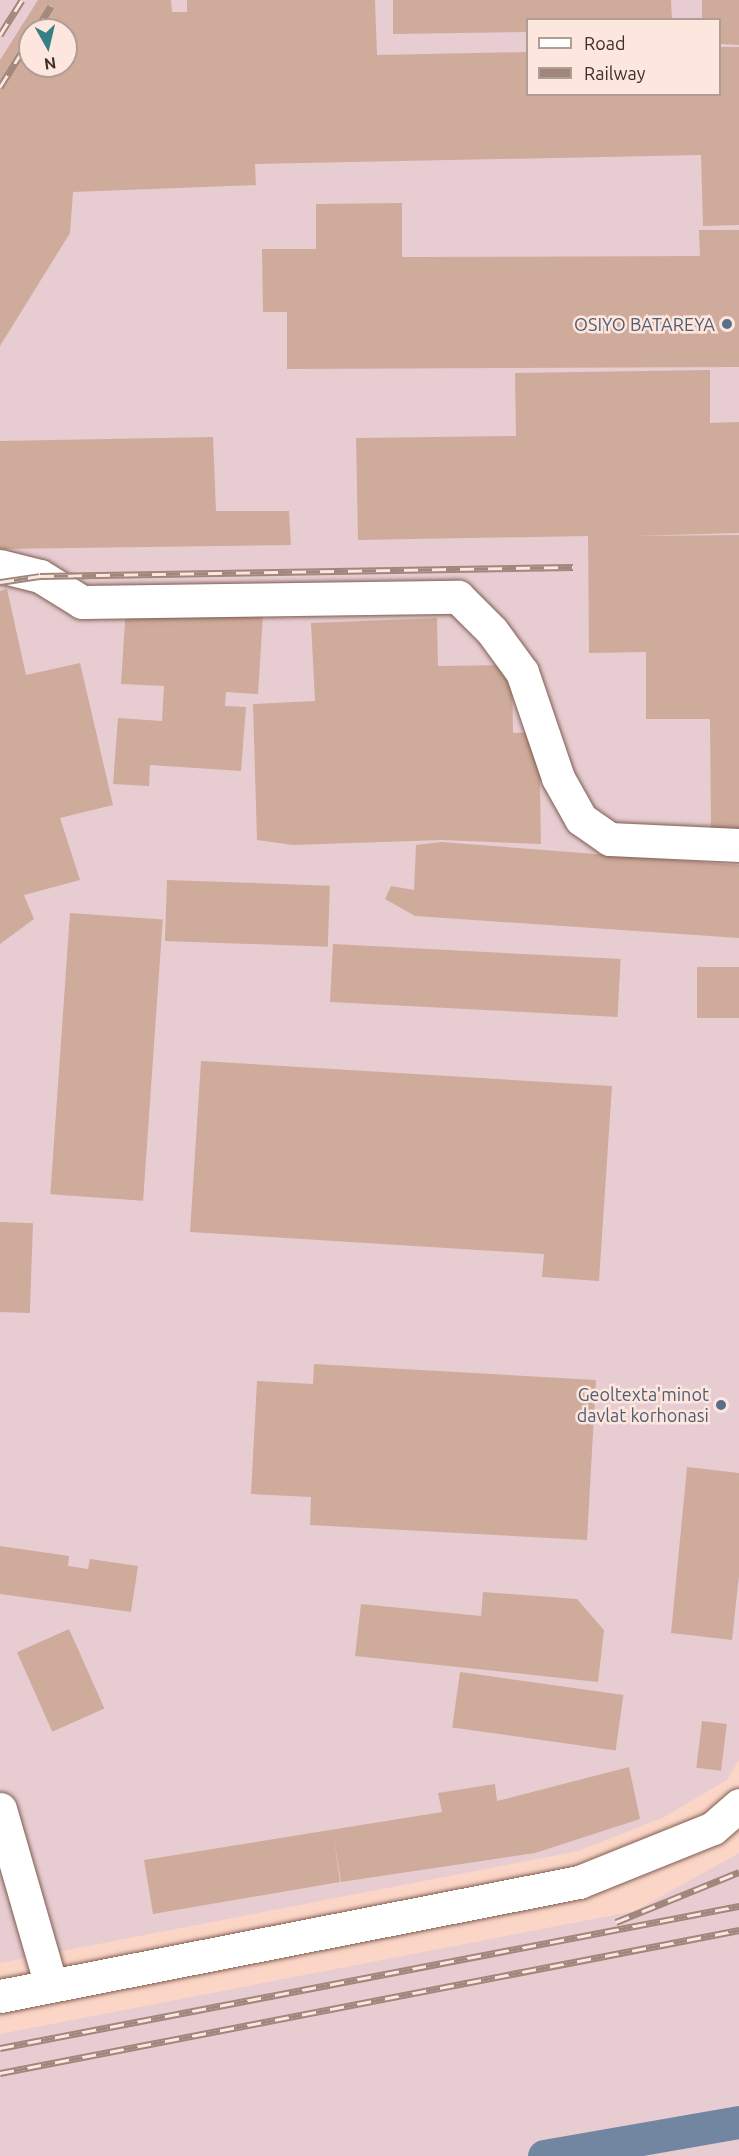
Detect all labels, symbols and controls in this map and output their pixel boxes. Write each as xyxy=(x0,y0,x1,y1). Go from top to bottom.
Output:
north arrow xyxy=(18,18,78,78)
legend xyxy=(526,18,721,96)
text: Road xyxy=(584,33,626,53)
text: N xyxy=(43,54,57,74)
text: Railway xyxy=(584,63,645,83)
place label: OSIYO BATAREYA xyxy=(574,313,715,335)
marker: OSIYO BATAREYA xyxy=(720,317,734,331)
place label: Geoltexta'minot davlat korhonasi xyxy=(577,1384,709,1426)
marker: Geoltexta'minot davlat korhonasi xyxy=(714,1398,728,1412)

